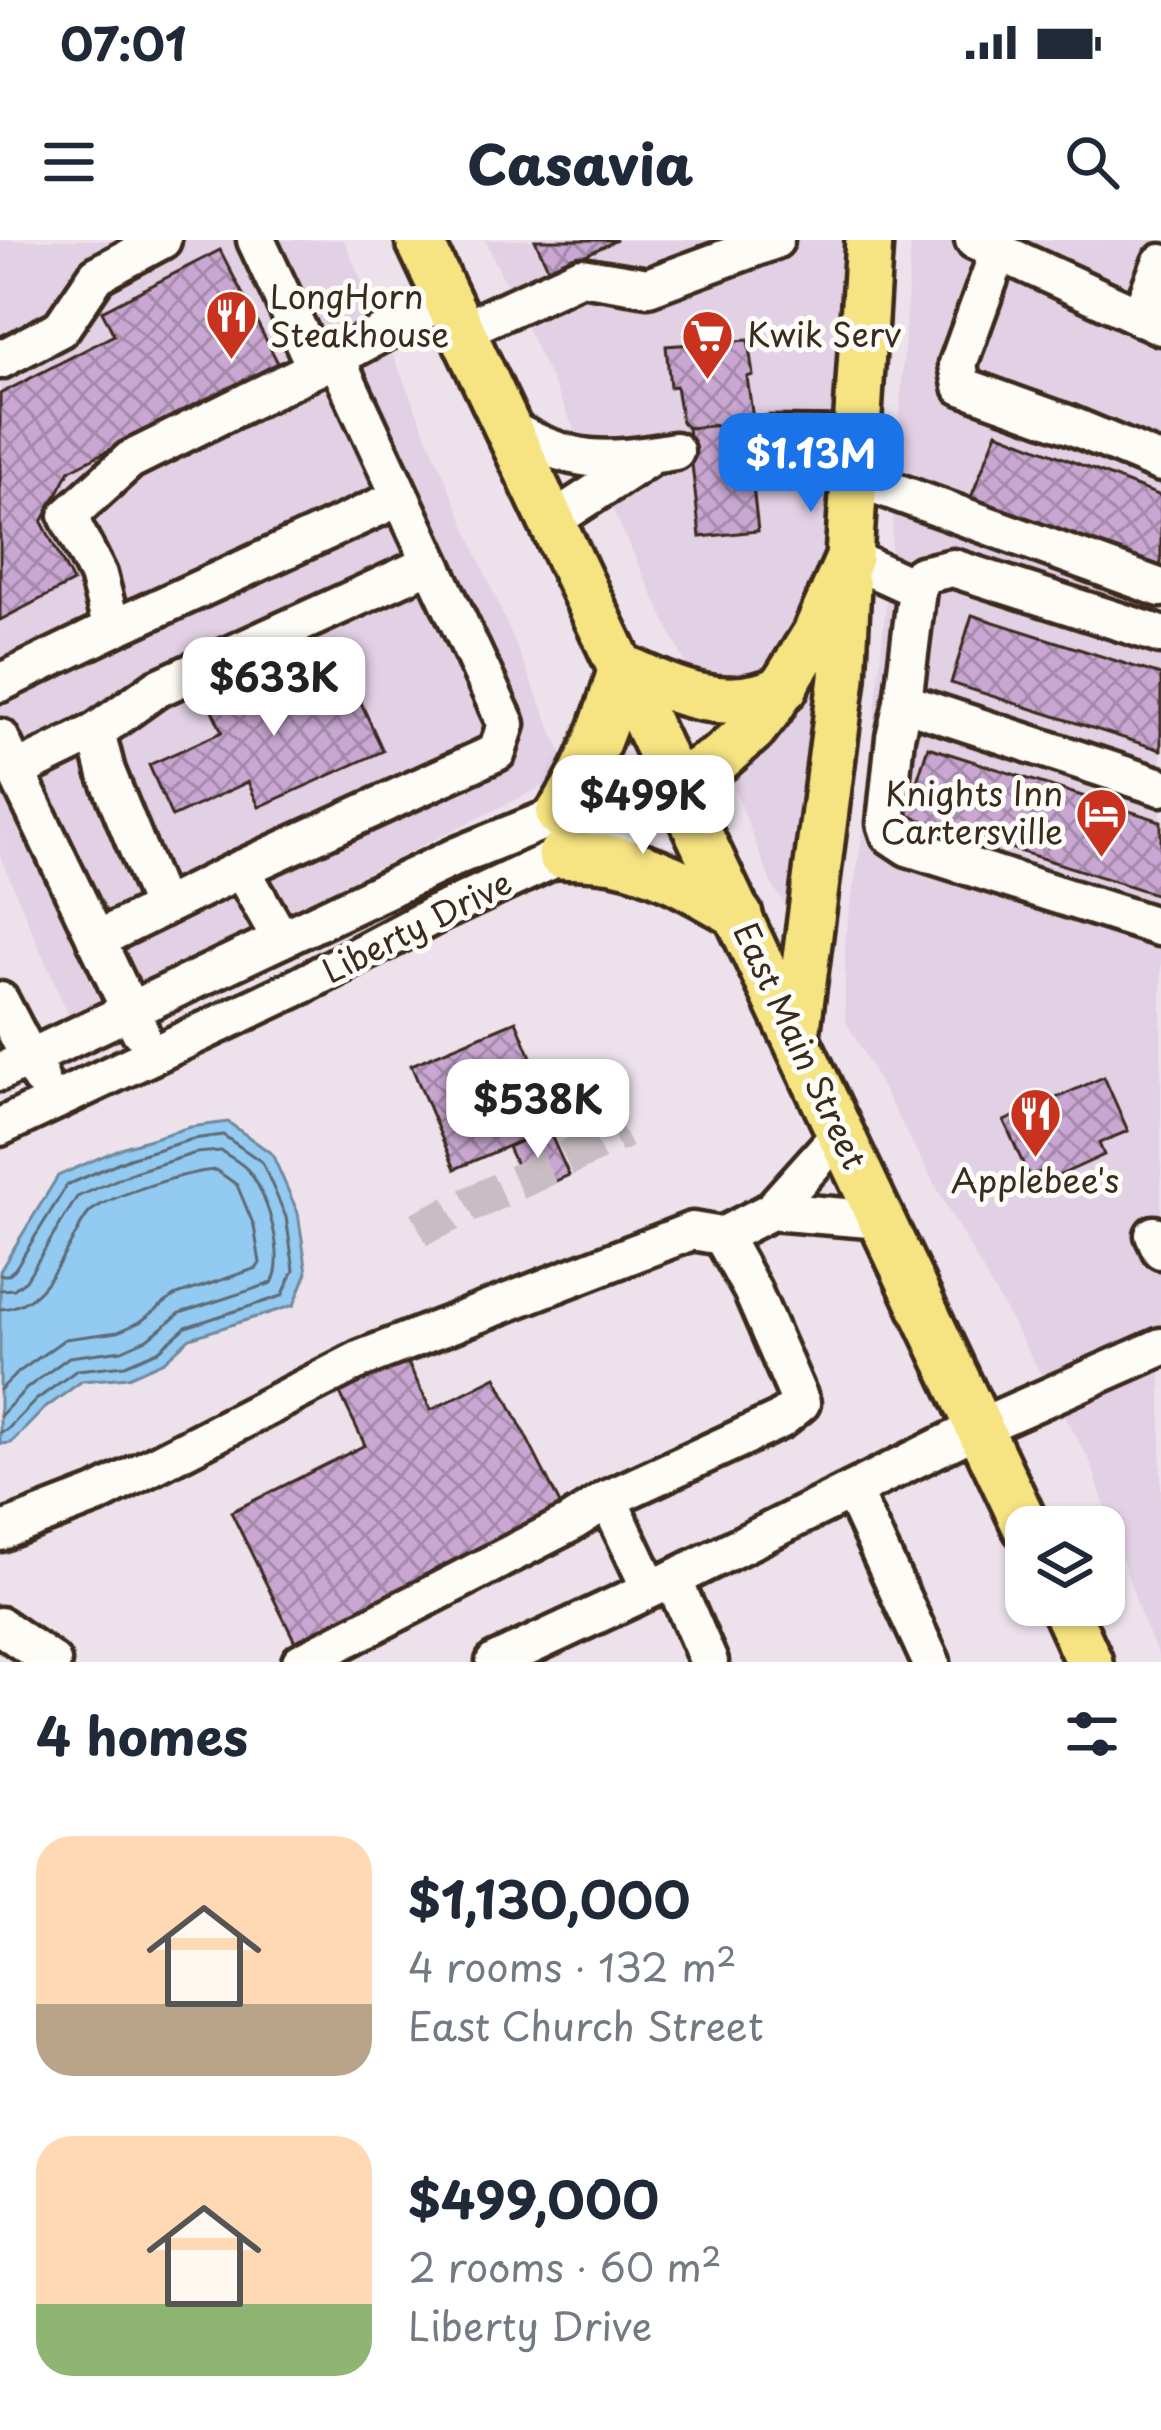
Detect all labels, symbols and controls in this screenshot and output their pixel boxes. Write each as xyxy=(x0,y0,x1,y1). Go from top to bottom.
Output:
text: 07:01 xyxy=(60,8,186,76)
text: Casavia xyxy=(467,122,694,203)
icon: menu xyxy=(36,129,102,195)
icon: search xyxy=(1059,129,1125,195)
place label: LongHorn Steakhouse xyxy=(270,270,449,358)
restaurant icon: LongHorn Steakhouse xyxy=(203,288,259,362)
supermarket icon: Kwik Serv xyxy=(680,307,736,381)
place label: Kwik Serv xyxy=(747,308,901,358)
pin: $1.13M xyxy=(713,413,909,515)
text: $1.13M xyxy=(746,422,876,481)
pin: $633K xyxy=(190,637,358,739)
text: $633K xyxy=(209,646,339,705)
pin: $499K xyxy=(559,755,727,857)
text: $499K xyxy=(579,764,707,823)
place label: Knights Inn Cartersville xyxy=(881,767,1063,855)
hotel icon: Knights Inn Cartersville xyxy=(1074,785,1130,859)
street label: Liberty Drive xyxy=(313,856,519,994)
street label: East Main Street xyxy=(723,913,881,1177)
pin: $538K xyxy=(454,1059,622,1161)
text: $538K xyxy=(473,1068,603,1127)
restaurant icon: Applebee's xyxy=(1007,1086,1063,1160)
place label: Applebee's xyxy=(951,1154,1119,1204)
map controls xyxy=(1005,1506,1125,1626)
button: layers xyxy=(1005,1506,1125,1626)
text: 4 homes xyxy=(36,1696,248,1773)
icon: filters xyxy=(1059,1701,1125,1767)
text: $1,130,000 xyxy=(408,1859,690,1936)
icon: home xyxy=(132,1884,276,2028)
text: 4 rooms · 132 m² xyxy=(408,1936,737,1995)
text: East Church Street xyxy=(408,1995,764,2054)
text: $499,000 xyxy=(408,2159,659,2236)
icon: home xyxy=(132,2184,276,2328)
text: 2 rooms · 60 m² xyxy=(408,2236,722,2295)
text: Liberty Drive xyxy=(408,2295,652,2354)

